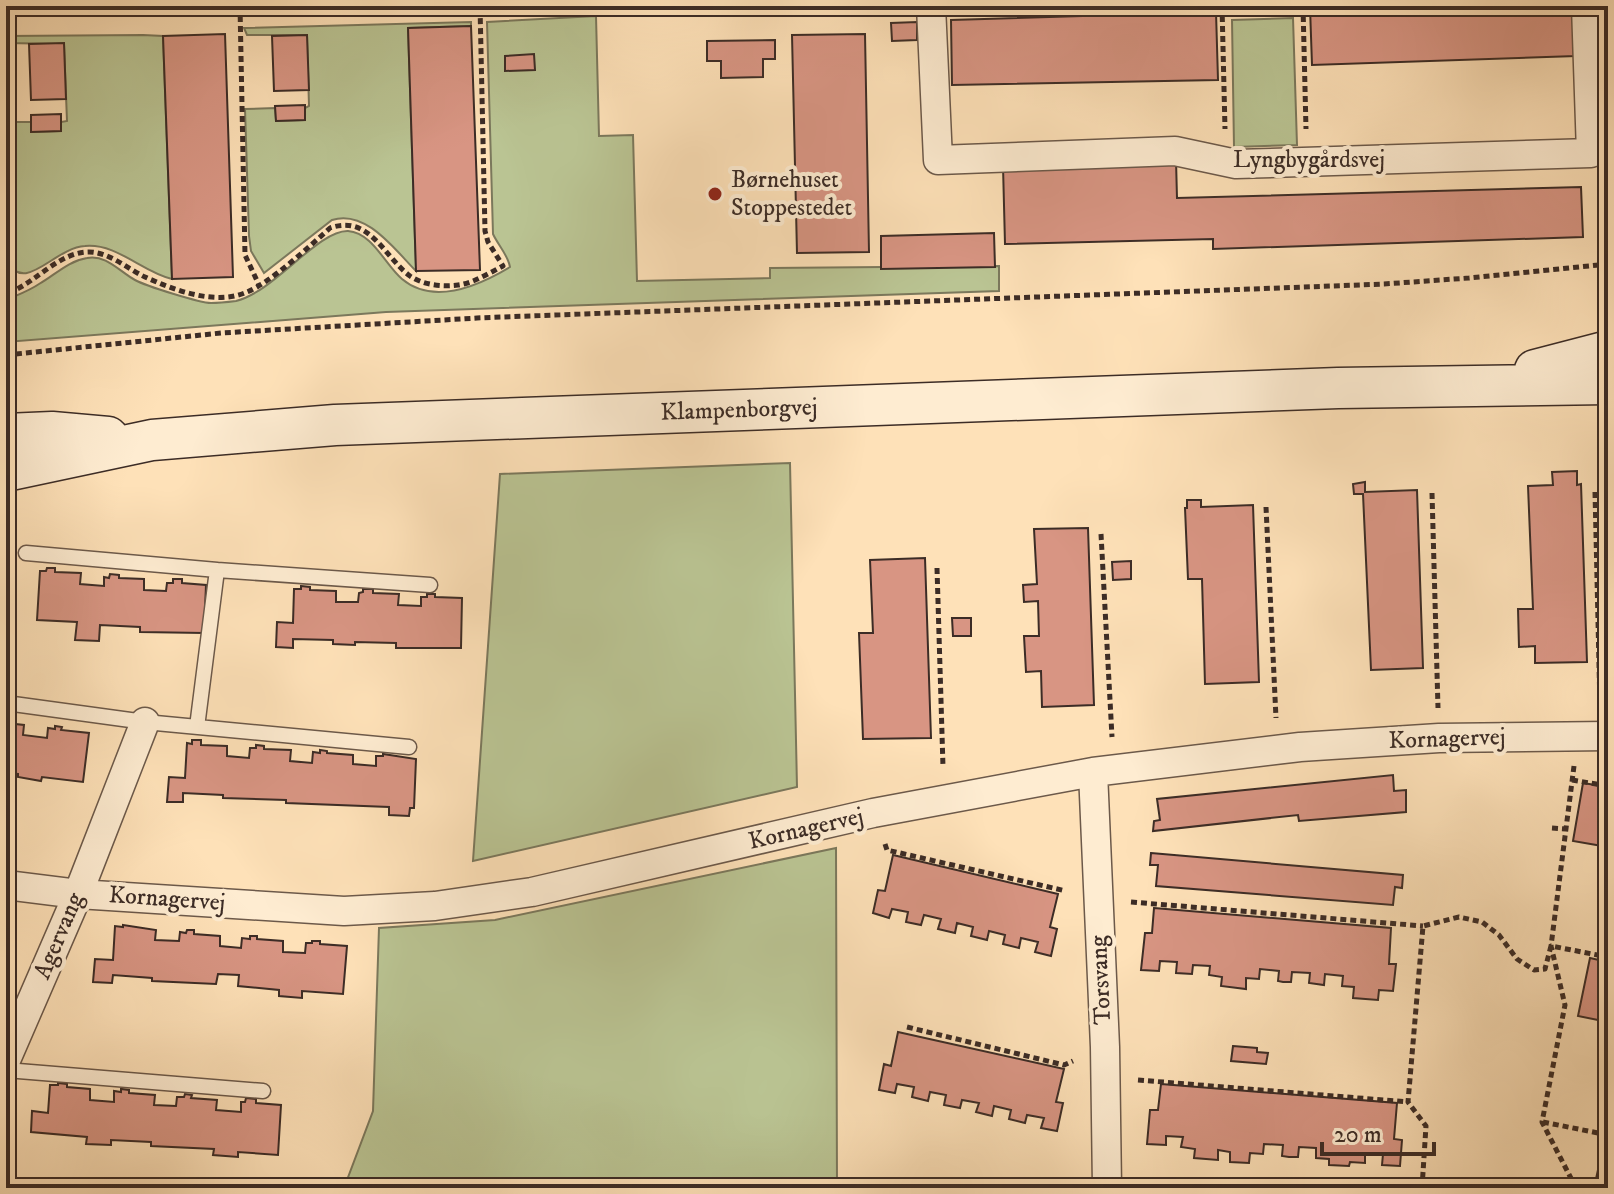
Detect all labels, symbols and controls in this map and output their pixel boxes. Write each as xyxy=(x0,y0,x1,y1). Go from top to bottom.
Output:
street label: Lyngbygårdsvej xyxy=(1233,145,1385,175)
place label: Børnehuset Stoppestedet xyxy=(731,165,853,223)
marker: Børnehuset Stoppestedet xyxy=(706,185,724,203)
street label: Klampenborgvej xyxy=(660,392,818,428)
street label: Kornagervej xyxy=(1388,722,1506,756)
street label: Kornagervej xyxy=(746,801,866,857)
street label: Kornagervej xyxy=(108,880,226,918)
street label: Agervang xyxy=(27,888,91,984)
street label: Torsvang xyxy=(1084,934,1118,1025)
scale bar xyxy=(1322,1106,1434,1156)
text: 20 m xyxy=(1334,1120,1382,1150)

